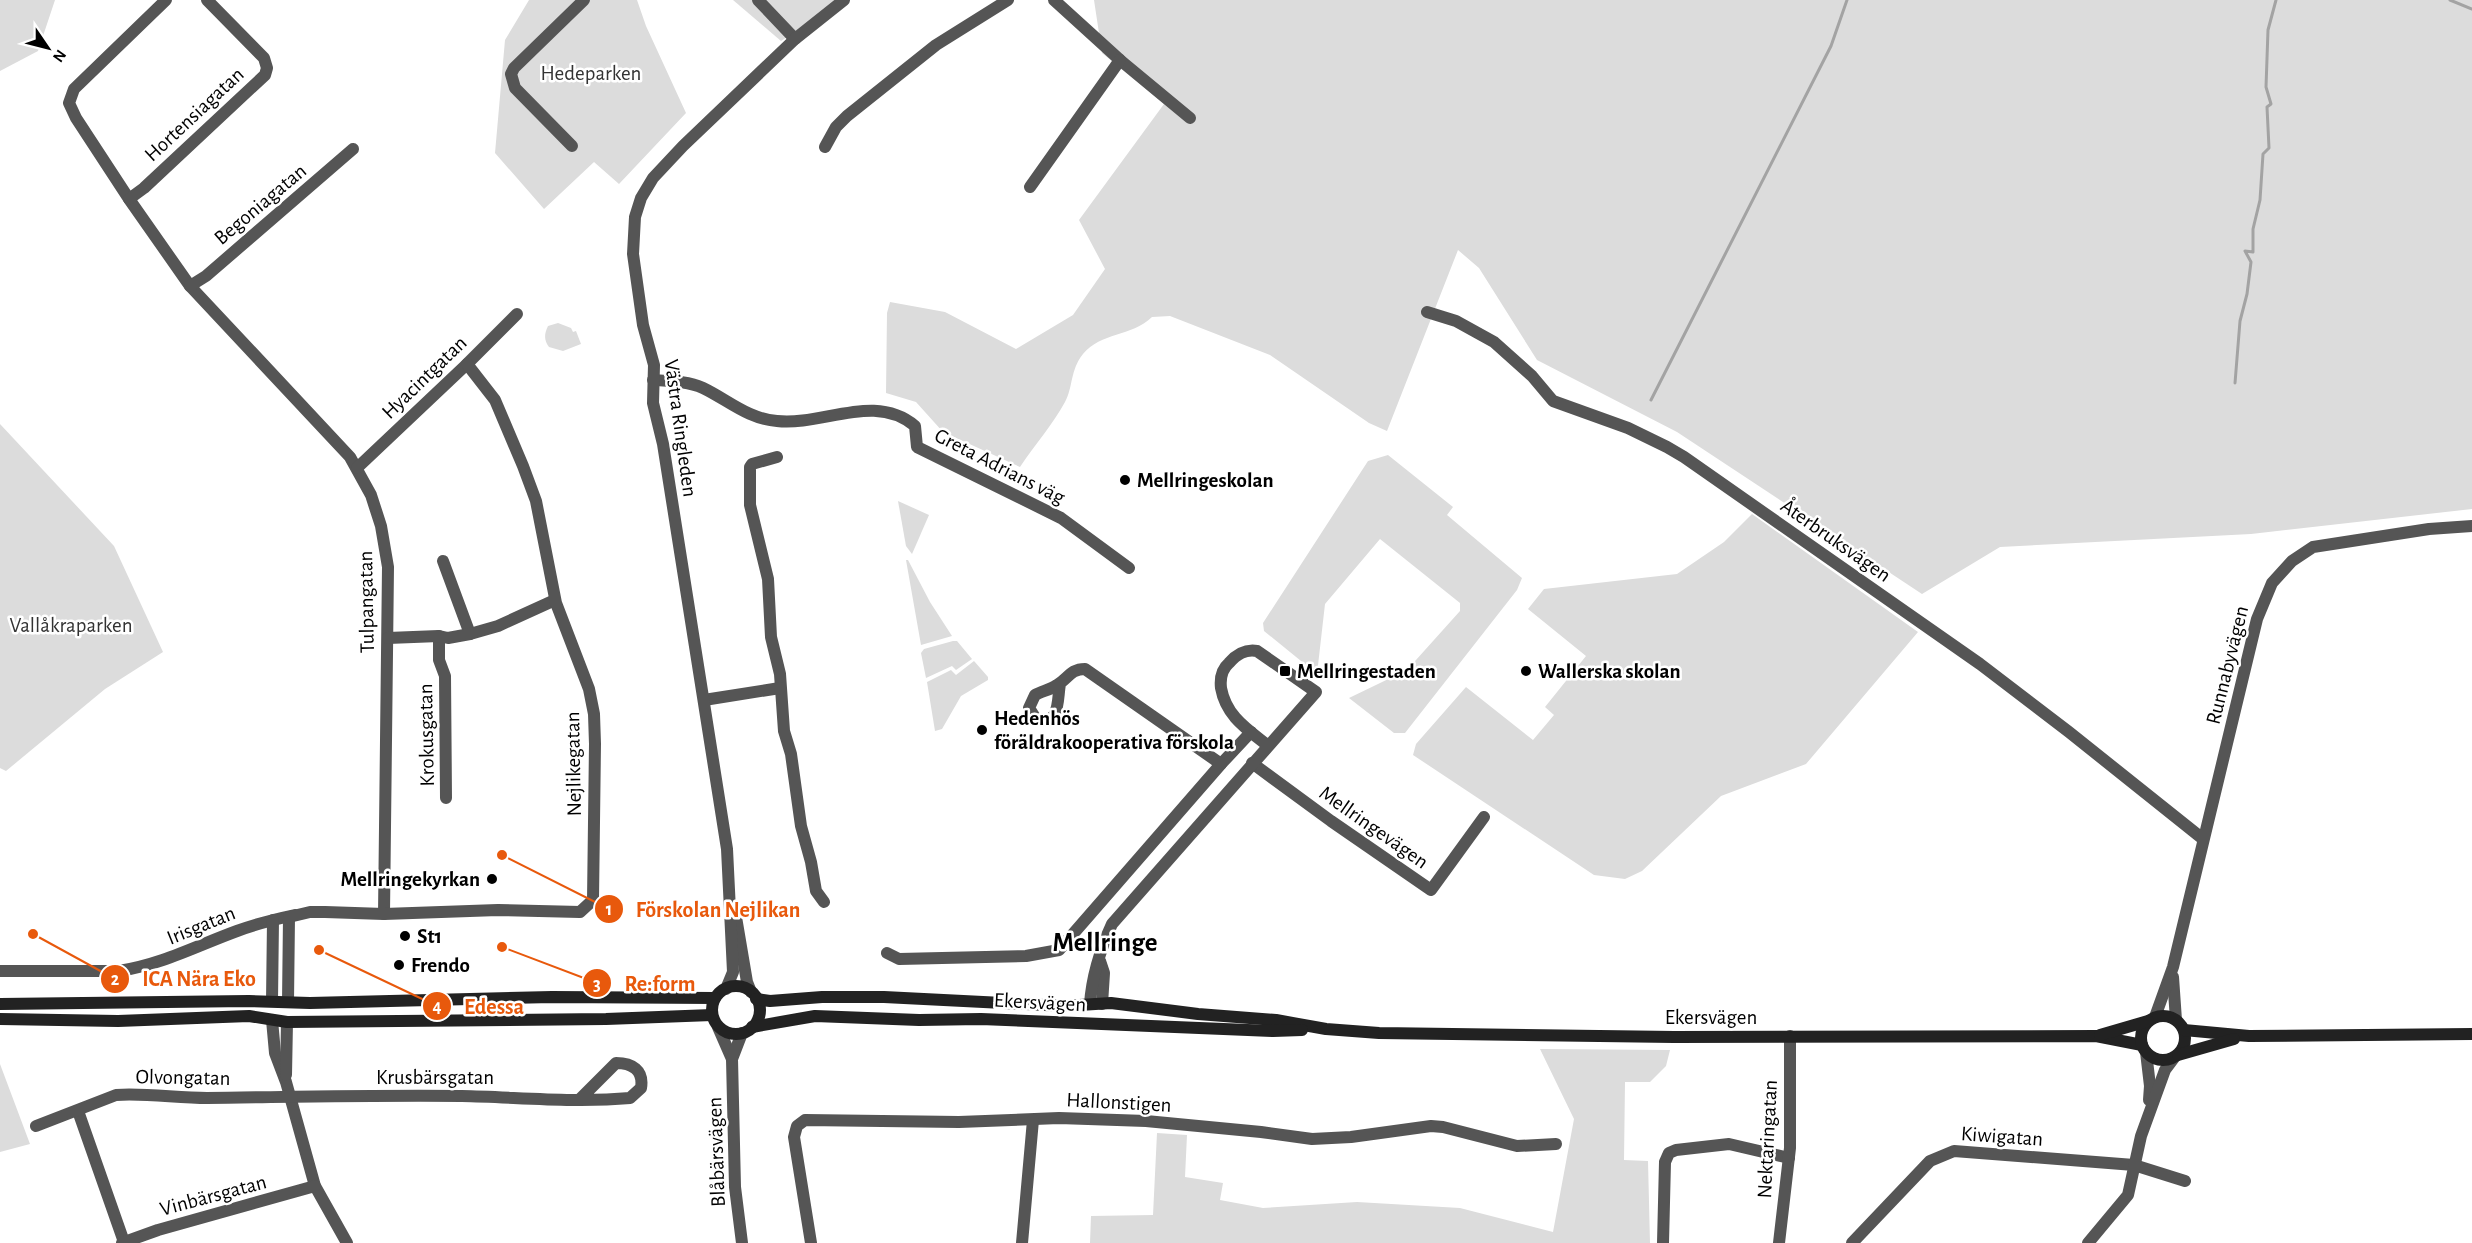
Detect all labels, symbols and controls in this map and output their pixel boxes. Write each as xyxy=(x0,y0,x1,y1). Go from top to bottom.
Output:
north arrow xyxy=(18,18,78,78)
text: N xyxy=(50,47,69,65)
street label: Hortensiagatan xyxy=(141,63,248,165)
park label: Hedeparken xyxy=(541,63,641,84)
street label: Begoniagatan xyxy=(210,160,310,249)
street label: Hyacintgatan xyxy=(378,332,471,423)
street label: Västra Ringleden xyxy=(660,358,701,498)
street label: Greta Adrians väg xyxy=(931,425,1069,509)
place label: Mellringeskolan xyxy=(1137,470,1274,491)
marker: Mellringeskolan xyxy=(1118,473,1132,487)
street label: Återbruksvägen xyxy=(1777,493,1896,586)
street label: Tulpangatan xyxy=(355,551,378,653)
street label: Runnabyvägen xyxy=(2203,604,2252,727)
park label: Vallåkraparken xyxy=(9,615,133,636)
place label: Mellringestaden xyxy=(1297,661,1436,682)
place label: Wallerska skolan xyxy=(1538,661,1681,682)
marker: Mellringestaden xyxy=(1278,664,1292,678)
marker: Wallerska skolan xyxy=(1519,664,1533,678)
street label: Krokusgatan xyxy=(415,683,438,787)
place label: Hedenhös föräldrakooperativa förskola xyxy=(994,708,1234,753)
street label: Nejlikegatan xyxy=(562,711,585,817)
marker: Hedenhös föräldrakooperativa förskola xyxy=(975,723,989,737)
street label: Mellringevägen xyxy=(1315,782,1432,873)
place label: Mellringekyrkan xyxy=(341,869,480,890)
marker: Mellringekyrkan xyxy=(485,872,499,886)
callout: Förskolan Nejlikan xyxy=(594,889,812,929)
text: Förskolan Nejlikan xyxy=(636,899,800,922)
text: 1 xyxy=(606,901,612,919)
street label: Irisgatan xyxy=(164,902,238,949)
place label: St1 xyxy=(417,926,442,947)
marker: St1 xyxy=(398,929,412,943)
district label: Mellringe xyxy=(1053,929,1157,956)
place label: Frendo xyxy=(411,955,470,976)
marker: Frendo xyxy=(392,958,406,972)
callout: ICA Nära Eko xyxy=(100,959,267,999)
callout: Re:form xyxy=(582,963,707,1003)
text: ICA Nära Eko xyxy=(142,968,256,990)
text: 2 xyxy=(111,971,120,989)
text: Re:form xyxy=(625,973,695,995)
text: 3 xyxy=(593,976,601,994)
callout: Edessa xyxy=(422,986,536,1026)
street label: Ekersvägen xyxy=(993,990,1087,1015)
text: Edessa xyxy=(464,996,525,1018)
text: 4 xyxy=(432,998,442,1016)
street label: Ekersvägen xyxy=(1665,1007,1757,1028)
street label: Olvongatan xyxy=(135,1066,231,1089)
street label: Krusbärsgatan xyxy=(376,1067,494,1088)
street label: Nektaringatan xyxy=(1754,1079,1781,1199)
street label: Hallonstigen xyxy=(1066,1089,1172,1116)
street label: Blåbärsvägen xyxy=(704,1097,729,1207)
street label: Kiwigatan xyxy=(1960,1123,2044,1150)
street label: Vinbärsgatan xyxy=(158,1171,269,1220)

